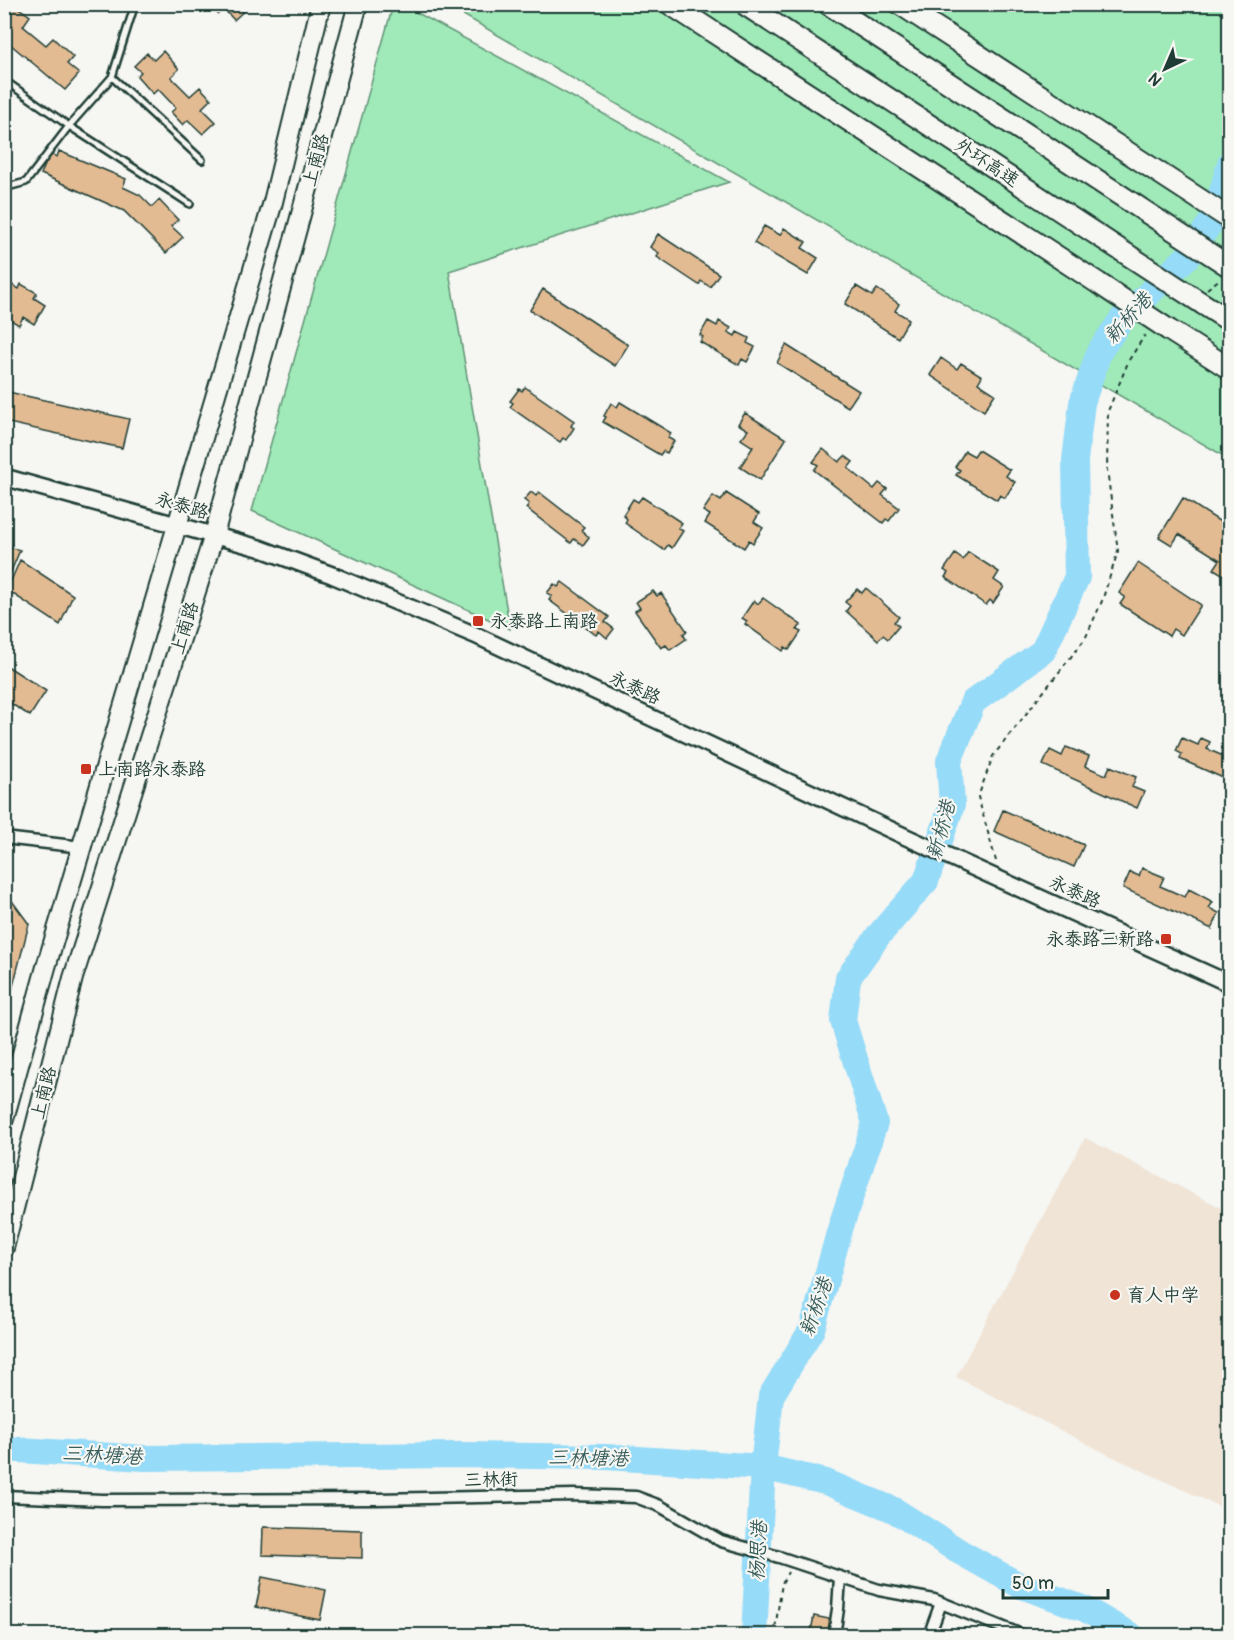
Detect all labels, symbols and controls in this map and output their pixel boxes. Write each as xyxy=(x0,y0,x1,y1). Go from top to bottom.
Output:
north arrow xyxy=(1135,39,1195,99)
text: N xyxy=(1144,68,1166,90)
street label: 上南路 xyxy=(298,131,334,189)
street label: 外环高速 xyxy=(951,134,1023,192)
water label: 新桥港 xyxy=(1099,286,1159,349)
street label: 永泰路 xyxy=(153,488,211,524)
street label: 上南路 xyxy=(166,599,204,657)
place label: 永泰路上南路 xyxy=(490,610,598,633)
marker: 永泰路上南路 xyxy=(471,614,485,628)
street label: 永泰路 xyxy=(606,666,664,710)
place label: 上南路永泰路 xyxy=(98,758,206,781)
marker: 上南路永泰路 xyxy=(79,762,93,776)
water label: 新桥港 xyxy=(921,796,961,862)
street label: 永泰路 xyxy=(1046,871,1104,913)
place label: 永泰路三新路 xyxy=(1046,928,1154,951)
marker: 永泰路三新路 xyxy=(1159,932,1173,946)
street label: 上南路 xyxy=(26,1064,62,1122)
water label: 新桥港 xyxy=(794,1273,839,1339)
place label: 育人中学 xyxy=(1127,1284,1199,1307)
marker: 育人中学 xyxy=(1108,1288,1122,1302)
water label: 三林塘港 xyxy=(61,1440,145,1470)
water label: 三林塘港 xyxy=(548,1445,630,1471)
street label: 三林街 xyxy=(464,1468,518,1492)
water label: 杨思港 xyxy=(744,1518,772,1582)
scale bar xyxy=(1003,1562,1108,1600)
text: 50 m xyxy=(1012,1572,1054,1595)

